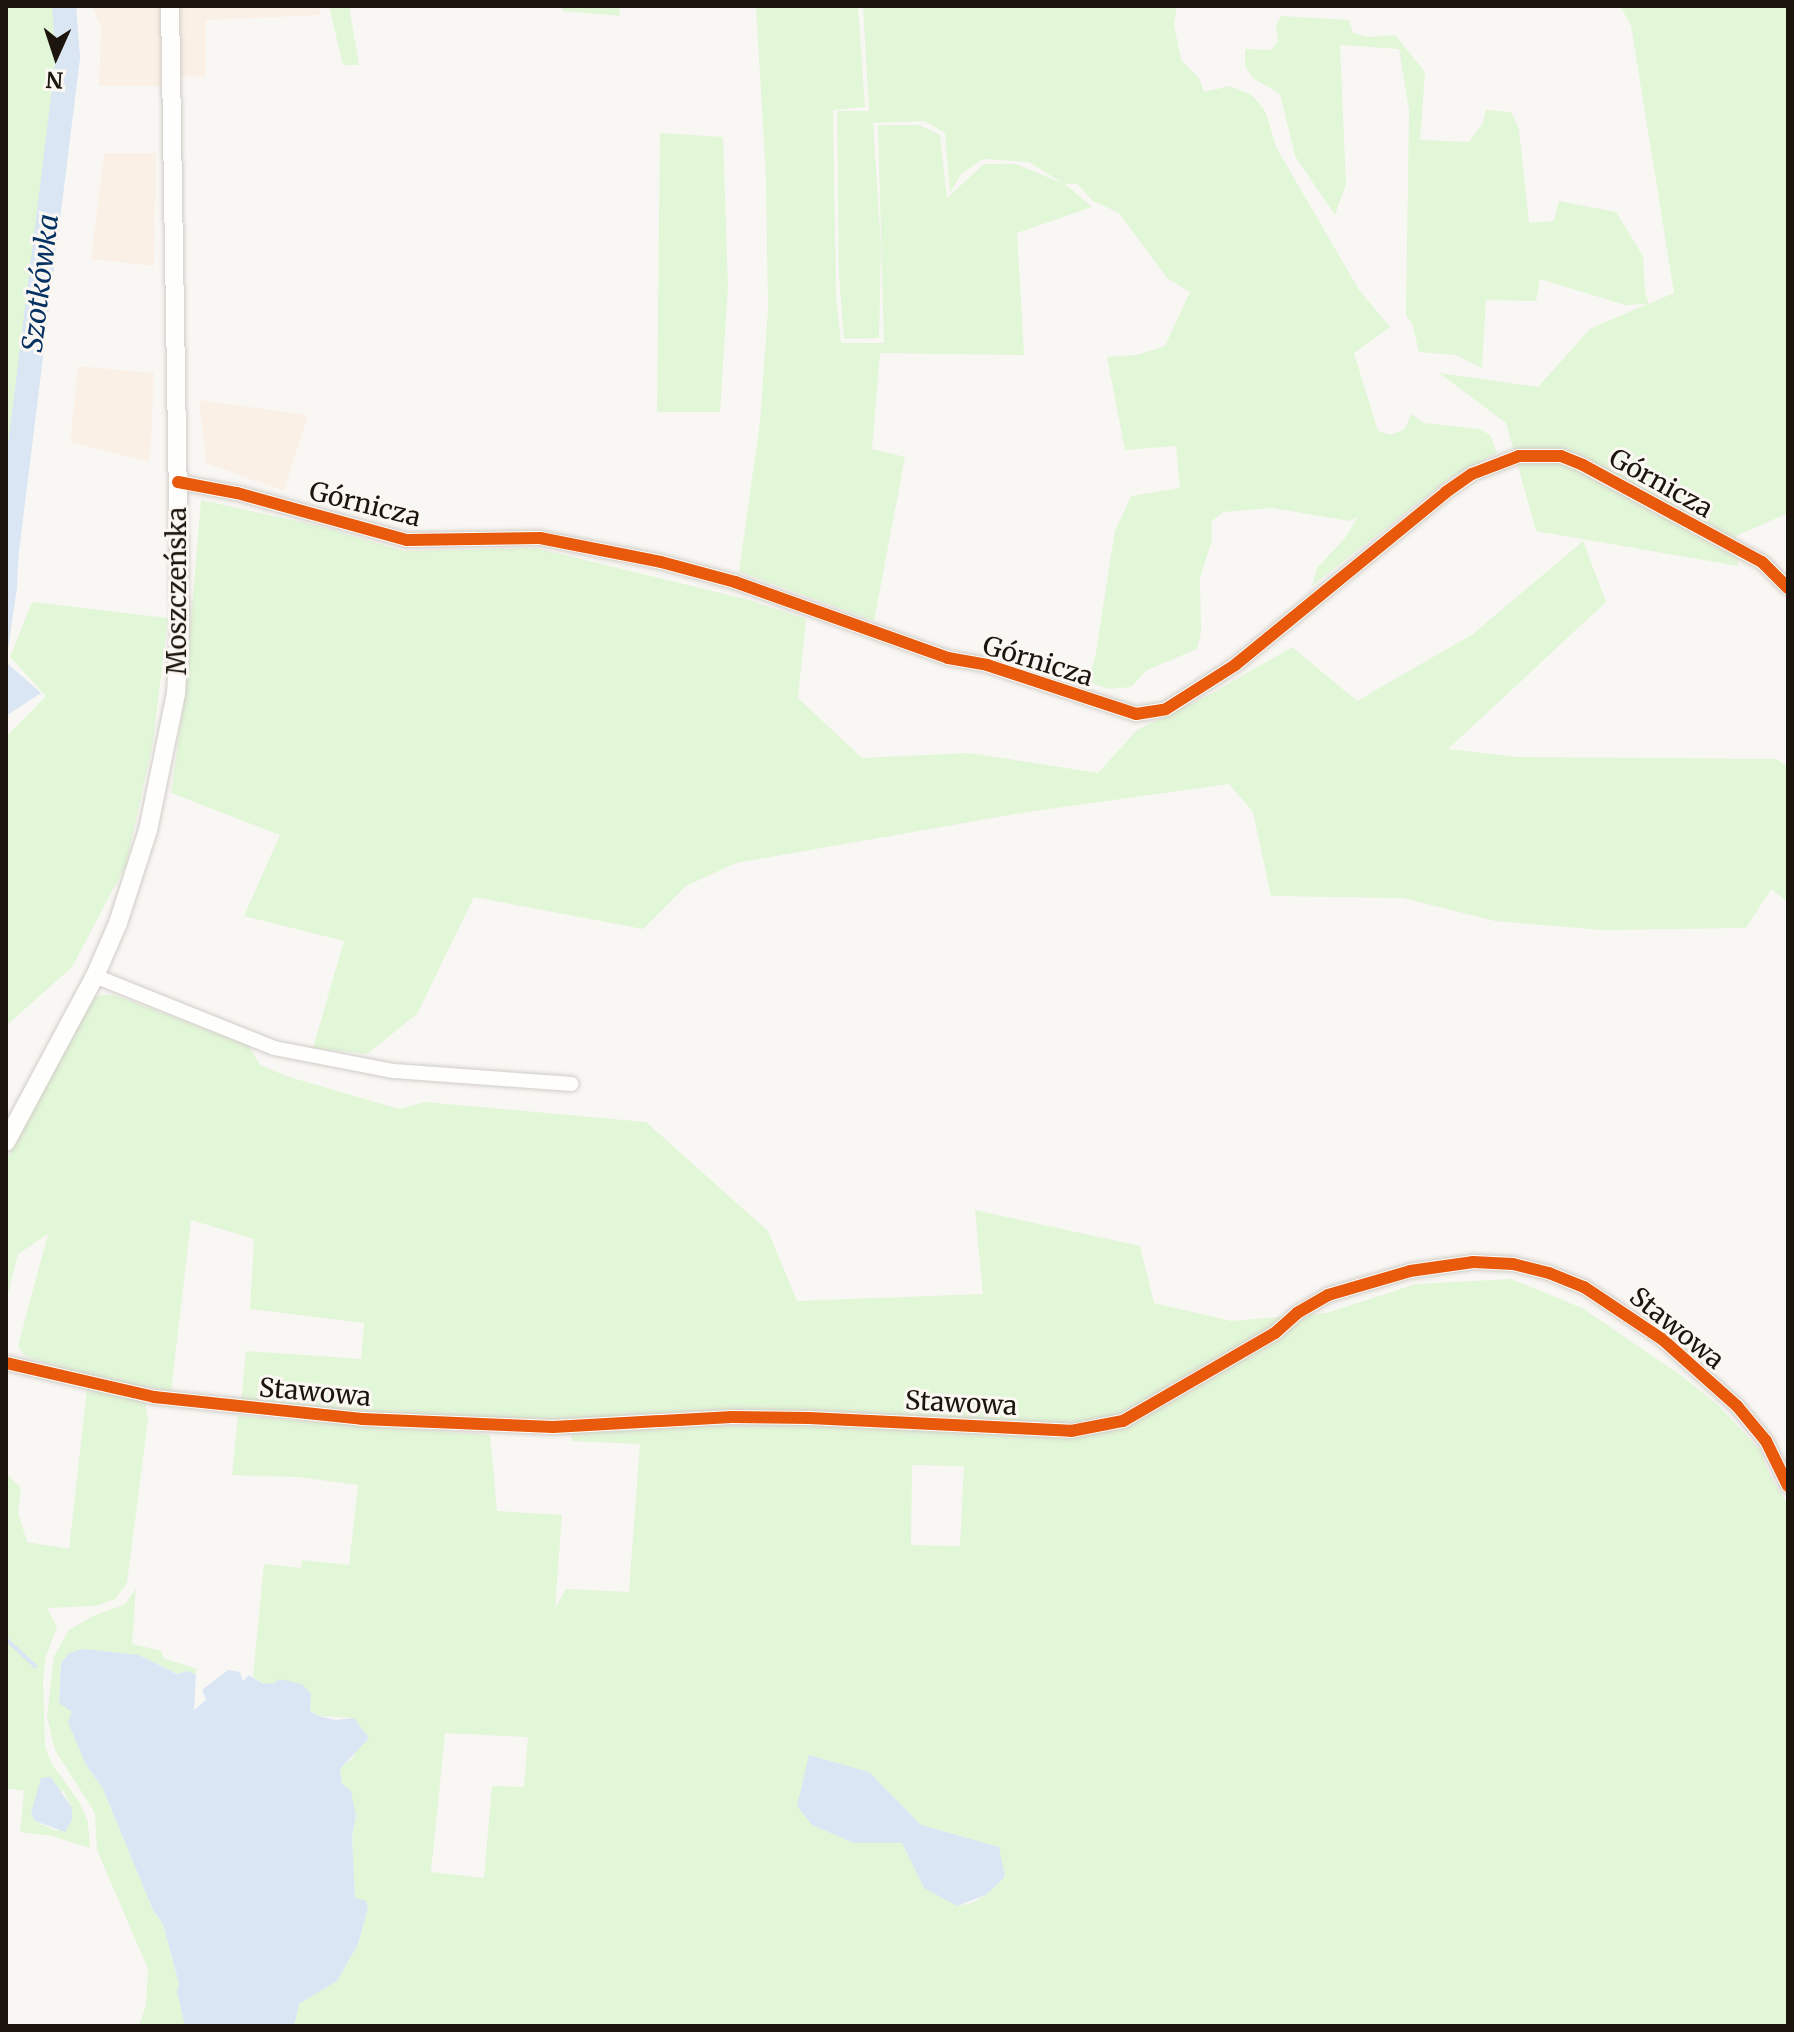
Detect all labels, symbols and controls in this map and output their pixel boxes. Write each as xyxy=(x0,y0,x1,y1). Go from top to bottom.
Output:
north arrow xyxy=(16,16,96,96)
text: N xyxy=(45,66,64,94)
water label: Szotkówka xyxy=(15,212,65,354)
street label: Górnicza xyxy=(1604,442,1718,524)
street label: Górnicza xyxy=(306,475,424,533)
street label: Moszczeńska xyxy=(161,507,193,675)
street label: Górnicza xyxy=(979,629,1097,693)
street label: Stawowa xyxy=(1624,1281,1730,1375)
street label: Stawowa xyxy=(258,1372,372,1412)
street label: Stawowa xyxy=(904,1384,1018,1422)

